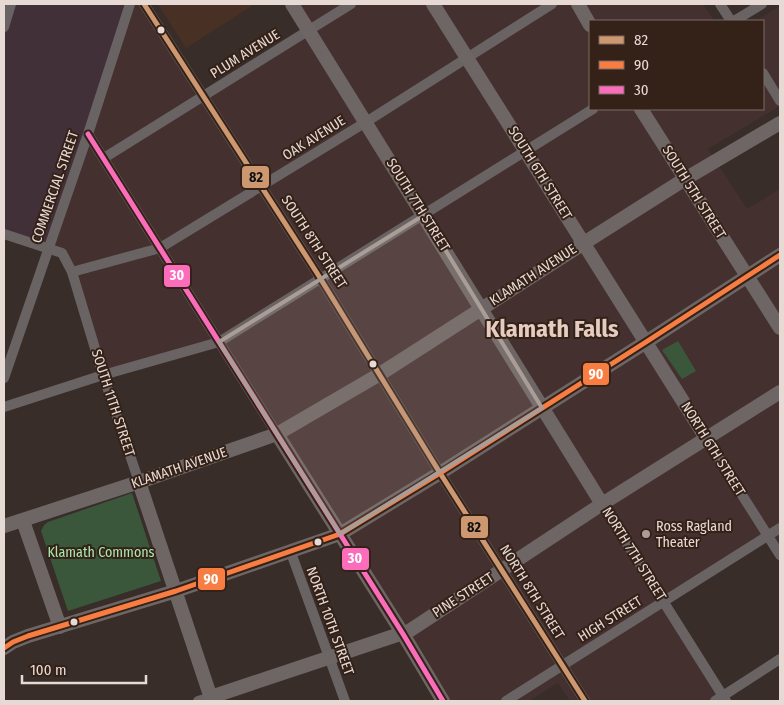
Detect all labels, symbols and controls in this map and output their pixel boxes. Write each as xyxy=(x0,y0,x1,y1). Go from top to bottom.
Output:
legend xyxy=(589,20,764,110)
unlabelled marker xyxy=(156,25,166,35)
street label: PLUM AVENUE xyxy=(207,26,283,82)
text: 82 xyxy=(634,31,648,49)
text: 90 xyxy=(634,56,649,74)
text: 30 xyxy=(634,81,649,99)
street label: OAK AVENUE xyxy=(279,112,349,164)
street label: SOUTH 6TH STREET xyxy=(504,123,576,223)
street label: COMMERCIAL STREET xyxy=(28,128,82,245)
street label: SOUTH 5TH STREET xyxy=(659,142,730,242)
street label: SOUTH 7TH STREET xyxy=(383,155,454,255)
line badge: 82 xyxy=(241,165,270,189)
text: 82 xyxy=(249,169,263,186)
street label: SOUTH 8TH STREET xyxy=(278,192,351,292)
street label: KLAMATH AVENUE xyxy=(486,240,580,309)
line badge: 30 xyxy=(163,264,191,288)
text: 30 xyxy=(169,267,184,284)
district label: Klamath Falls xyxy=(485,315,619,343)
street label: SOUTH 11TH STREET xyxy=(88,347,138,459)
unlabelled marker xyxy=(368,359,378,369)
line badge: 90 xyxy=(582,362,610,386)
text: 90 xyxy=(589,366,604,383)
street label: NORTH 6TH STREET xyxy=(677,399,749,500)
street label: KLAMATH AVENUE xyxy=(129,444,229,492)
street label: NORTH 7TH STREET xyxy=(598,504,670,604)
line badge: 82 xyxy=(460,515,489,539)
place label: Ross Ragland Theater xyxy=(656,518,732,551)
text: 82 xyxy=(467,519,481,536)
marker: Ross Ragland Theater xyxy=(640,528,652,540)
unlabelled marker xyxy=(313,537,323,547)
street label: NORTH 8TH STREET xyxy=(496,542,568,643)
park label: Klamath Commons xyxy=(47,544,155,561)
line badge: 30 xyxy=(341,547,370,571)
text: 30 xyxy=(347,550,362,567)
street label: NORTH 10TH STREET xyxy=(303,565,358,678)
line badge: 90 xyxy=(197,567,226,591)
street label: PINE STREET xyxy=(429,569,497,621)
text: 90 xyxy=(204,571,219,588)
street label: HIGH STREET xyxy=(575,592,646,645)
unlabelled marker xyxy=(69,617,79,627)
scale bar xyxy=(22,652,146,684)
text: 100 m xyxy=(30,661,67,679)

